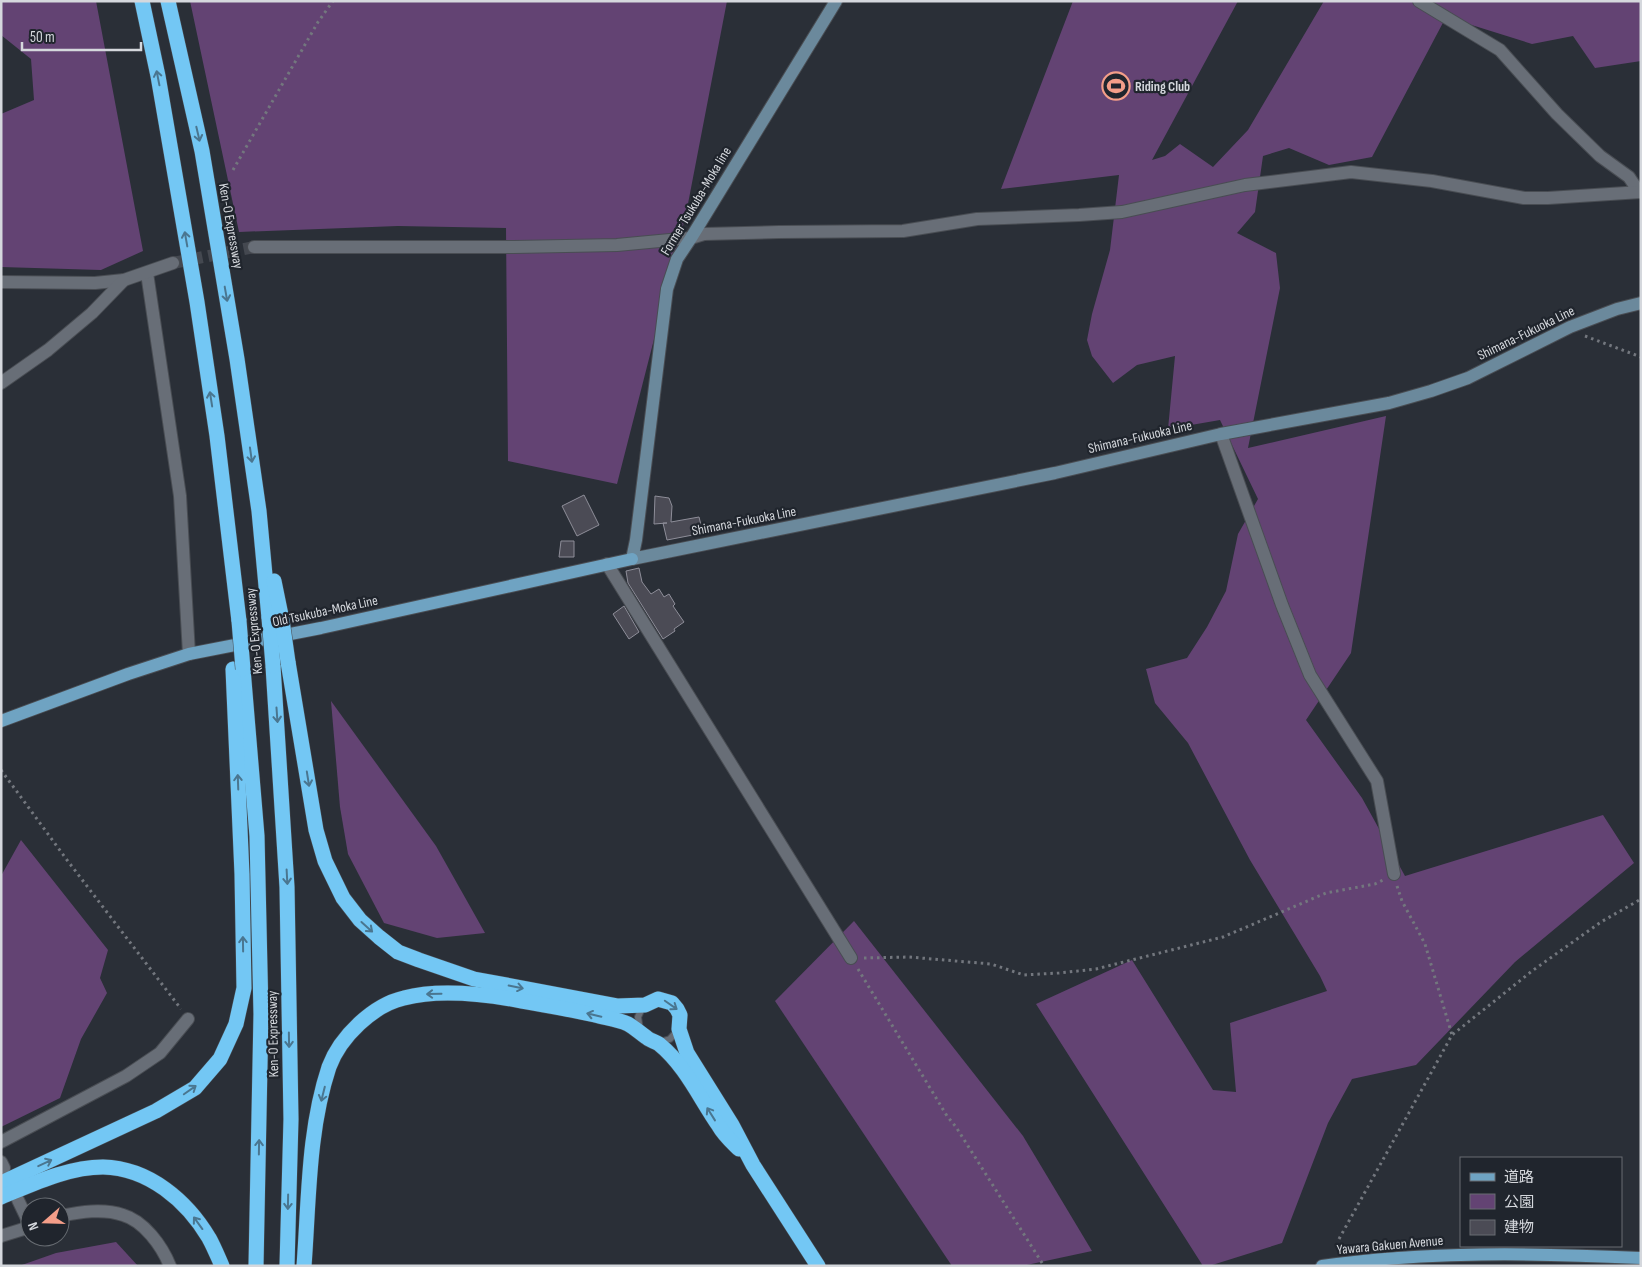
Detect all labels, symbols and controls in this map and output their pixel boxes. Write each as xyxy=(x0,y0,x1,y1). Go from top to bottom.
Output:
scale bar xyxy=(22,20,141,52)
text: 50 m xyxy=(30,28,55,47)
one-way arrow xyxy=(153,71,162,87)
sports icon: Riding Club xyxy=(1101,71,1131,101)
place label: Riding Club xyxy=(1135,78,1190,95)
one-way arrow xyxy=(194,126,203,142)
street label: Former Tsukuba-Moka line xyxy=(657,144,735,258)
street label: Ken-O Expressway xyxy=(215,182,247,271)
one-way arrow xyxy=(180,231,190,247)
one-way arrow xyxy=(222,286,232,302)
street label: Shimana-Fukuoka Line xyxy=(1475,302,1577,364)
one-way arrow xyxy=(206,391,216,407)
street label: Shimana-Fukuoka Line xyxy=(1086,417,1194,457)
one-way arrow xyxy=(246,446,256,462)
street label: Shimana-Fukuoka Line xyxy=(690,503,798,539)
street label: Ken-O Expressway xyxy=(242,587,266,675)
street label: Old Tsukuba-Moka Line xyxy=(271,592,379,630)
one-way arrow xyxy=(272,707,282,723)
one-way arrow xyxy=(303,771,313,787)
one-way arrow xyxy=(233,774,242,790)
one-way arrow xyxy=(282,869,291,885)
one-way arrow xyxy=(361,921,374,933)
one-way arrow xyxy=(238,936,248,952)
one-way arrow xyxy=(507,982,523,992)
one-way arrow xyxy=(426,989,442,999)
street label: Ken-O Expressway xyxy=(264,990,282,1077)
one-way arrow xyxy=(664,999,677,1010)
one-way arrow xyxy=(587,1010,603,1019)
one-way arrow xyxy=(285,1031,294,1047)
one-way arrow xyxy=(183,1085,197,1095)
one-way arrow xyxy=(318,1085,327,1101)
one-way arrow xyxy=(705,1107,715,1121)
one-way arrow xyxy=(254,1139,264,1156)
one-way arrow xyxy=(37,1157,52,1167)
legend xyxy=(1460,1157,1622,1247)
text: 道路 xyxy=(1504,1168,1534,1187)
text: 公園 xyxy=(1504,1193,1534,1212)
one-way arrow xyxy=(284,1194,293,1210)
north arrow xyxy=(20,1197,70,1247)
one-way arrow xyxy=(193,1217,204,1230)
text: 建物 xyxy=(1504,1218,1534,1237)
text: N xyxy=(24,1220,43,1233)
street label: Yawara Gakuen Avenue xyxy=(1336,1232,1444,1258)

